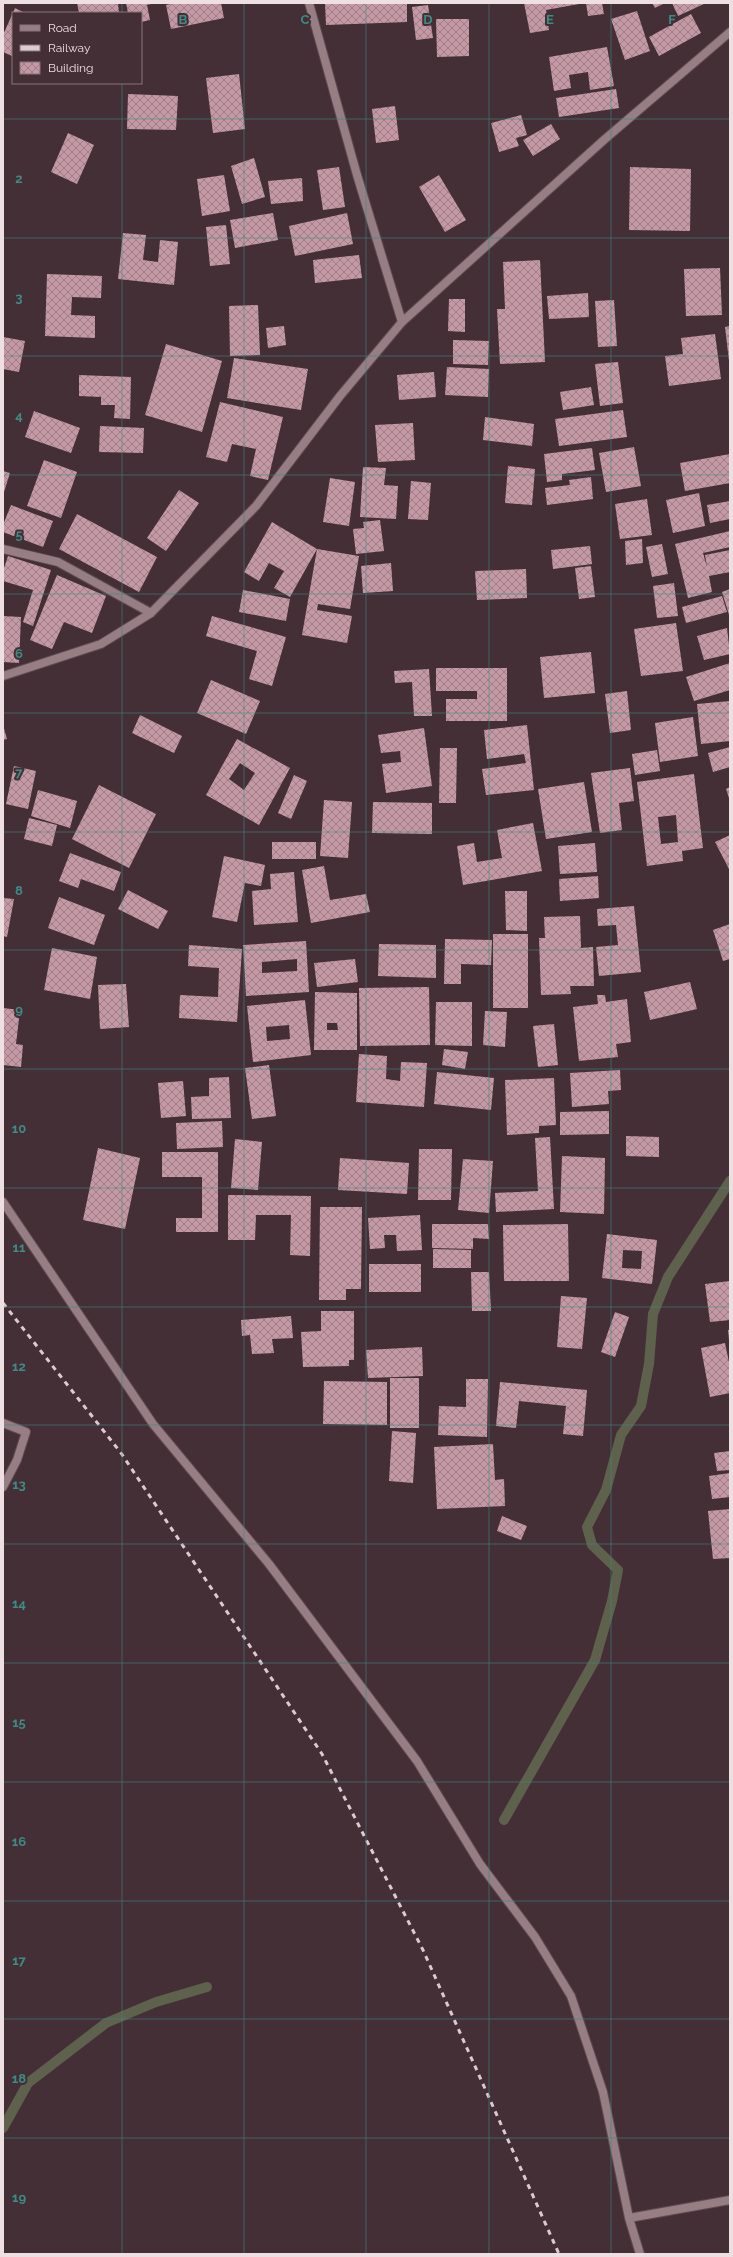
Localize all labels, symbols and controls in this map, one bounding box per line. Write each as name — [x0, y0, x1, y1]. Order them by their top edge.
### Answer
legend — [12, 12, 142, 84]
text: B — [179, 12, 188, 27]
text: C — [301, 12, 310, 27]
text: D — [423, 12, 433, 27]
text: E — [546, 12, 554, 27]
text: F — [668, 12, 676, 27]
text: Road — [48, 21, 77, 35]
text: Railway — [48, 41, 91, 55]
text: Building — [48, 61, 94, 75]
text: 2 — [15, 171, 23, 186]
text: 3 — [15, 290, 23, 305]
text: 4 — [15, 408, 23, 423]
text: 5 — [15, 527, 23, 542]
text: 6 — [15, 646, 23, 661]
text: 7 — [15, 765, 23, 780]
text: 8 — [15, 883, 23, 898]
text: 9 — [15, 1002, 23, 1017]
text: 10 — [12, 1121, 26, 1136]
text: 11 — [13, 1240, 26, 1255]
text: 12 — [12, 1359, 26, 1374]
text: 13 — [12, 1477, 26, 1492]
text: 14 — [12, 1596, 26, 1611]
text: 15 — [12, 1715, 26, 1730]
text: 16 — [12, 1834, 26, 1849]
text: 17 — [12, 1953, 27, 1968]
text: 18 — [12, 2071, 26, 2086]
text: 19 — [12, 2190, 26, 2205]

